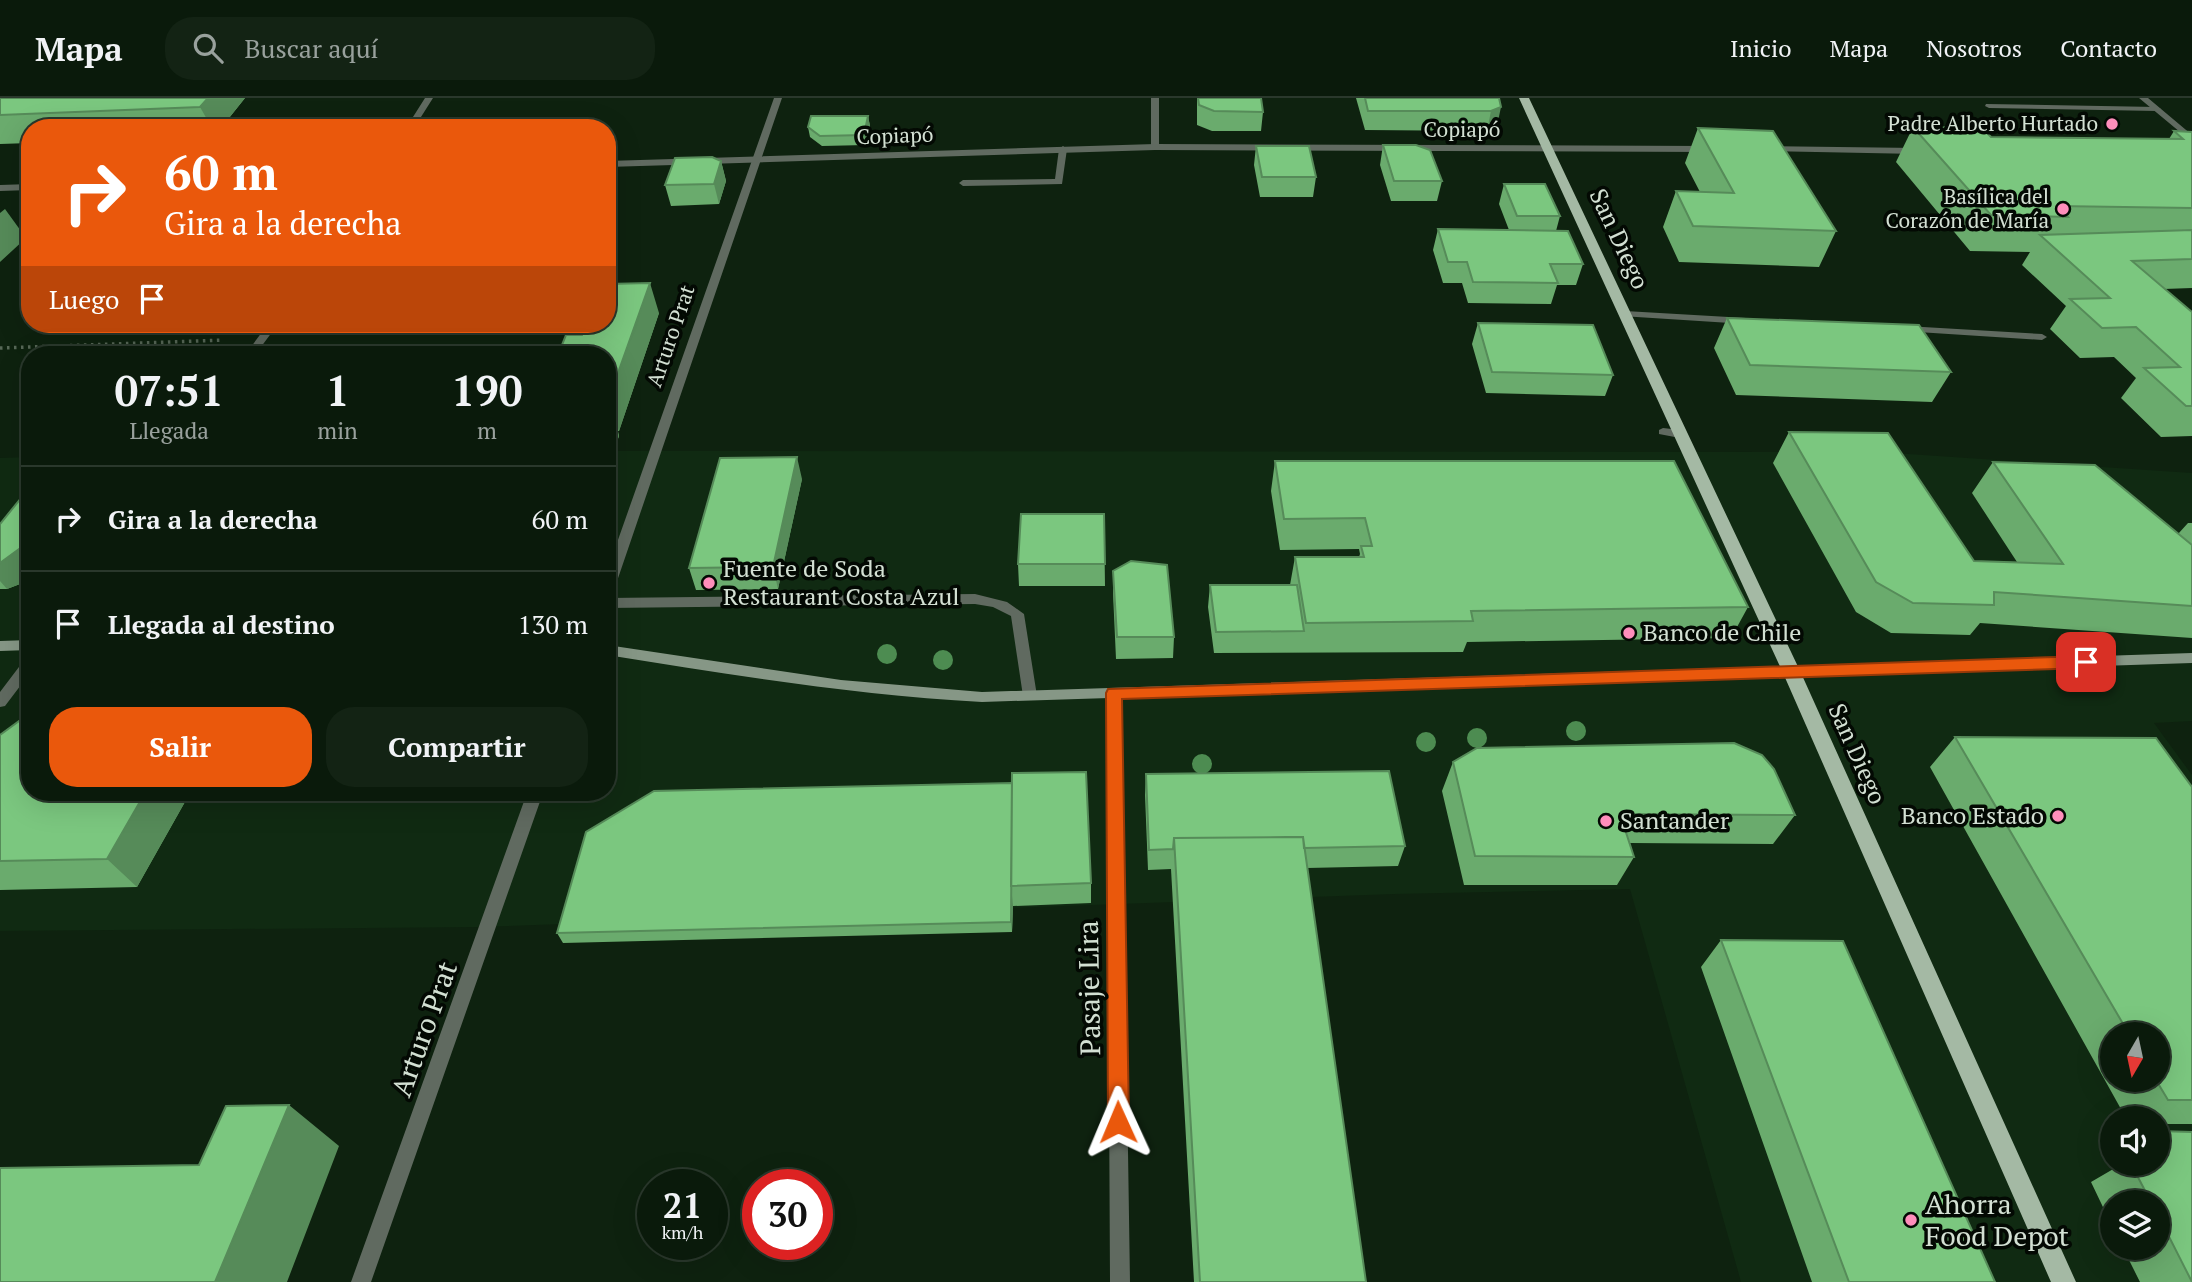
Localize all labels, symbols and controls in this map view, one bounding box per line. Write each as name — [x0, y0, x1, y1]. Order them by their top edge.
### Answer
search box — [165, 17, 655, 80]
text: Mapa — [35, 27, 123, 70]
icon: search — [189, 29, 227, 67]
text: Buscar aquí — [245, 31, 378, 65]
text: Inicio — [1730, 32, 1792, 64]
text: Mapa — [1830, 32, 1888, 64]
text: Nosotros — [1926, 32, 2022, 64]
text: Contacto — [2060, 32, 2157, 64]
place label: Padre Alberto Hurtado — [1888, 109, 2098, 137]
street label: Copiapó — [1424, 115, 1500, 143]
marker: Padre Alberto Hurtado — [2104, 116, 2120, 132]
street label: Copiapó — [856, 120, 934, 150]
text: 60 m — [164, 139, 278, 204]
icon: right — [49, 147, 140, 238]
place label: Basílica del Corazón de María — [1885, 182, 2049, 234]
street label: San Diego — [1583, 183, 1657, 294]
marker: Basílica del Corazón de María — [2055, 201, 2071, 217]
text: Gira a la derecha — [164, 202, 401, 244]
icon: arrive — [133, 280, 171, 318]
street label: Arturo Prat — [640, 281, 701, 390]
text: Luego — [49, 282, 119, 316]
text: 07:51 — [115, 362, 224, 418]
text: 1 — [326, 362, 349, 418]
text: 190 — [451, 362, 522, 418]
text: Llegada — [130, 415, 209, 446]
text: min — [317, 415, 358, 446]
text: m — [477, 415, 497, 446]
icon: right — [49, 500, 87, 538]
text: Gira a la derecha — [108, 502, 318, 536]
text: 60 m — [532, 502, 588, 536]
place label: Fuente de Soda Restaurant Costa Azul — [723, 552, 959, 612]
marker: Fuente de Soda Restaurant Costa Azul — [701, 575, 717, 591]
icon: arrive — [49, 605, 87, 643]
text: Llegada al destino — [108, 607, 335, 641]
text: 130 m — [518, 607, 588, 641]
place label: Banco de Chile — [1643, 616, 1801, 648]
marker: Banco de Chile — [1621, 625, 1637, 641]
pin — [2056, 632, 2116, 692]
icon: arrive — [2067, 643, 2105, 681]
street label: San Diego — [1821, 698, 1894, 809]
button: Salir — [49, 707, 312, 787]
button: Compartir — [326, 707, 588, 787]
place label: Banco Estado — [1901, 799, 2044, 831]
place label: Santander — [1620, 804, 1730, 836]
marker: Banco Estado — [2050, 808, 2066, 824]
marker: Santander — [1598, 813, 1614, 829]
street label: Pasaje Lira — [1069, 920, 1108, 1056]
street label: Arturo Prat — [382, 956, 465, 1102]
north arrow — [2100, 1022, 2170, 1092]
map controls — [2100, 1022, 2170, 1260]
position arrow — [1081, 1085, 1155, 1159]
button: sound — [2100, 1106, 2170, 1176]
speed limit sign: 30 — [742, 1169, 833, 1260]
text: 21 — [663, 1182, 702, 1228]
place label: Ahorra Food Depot — [1925, 1185, 2069, 1254]
button: layers — [2100, 1190, 2170, 1260]
marker: Ahorra Food Depot — [1903, 1212, 1919, 1228]
text: km/h — [662, 1220, 703, 1244]

